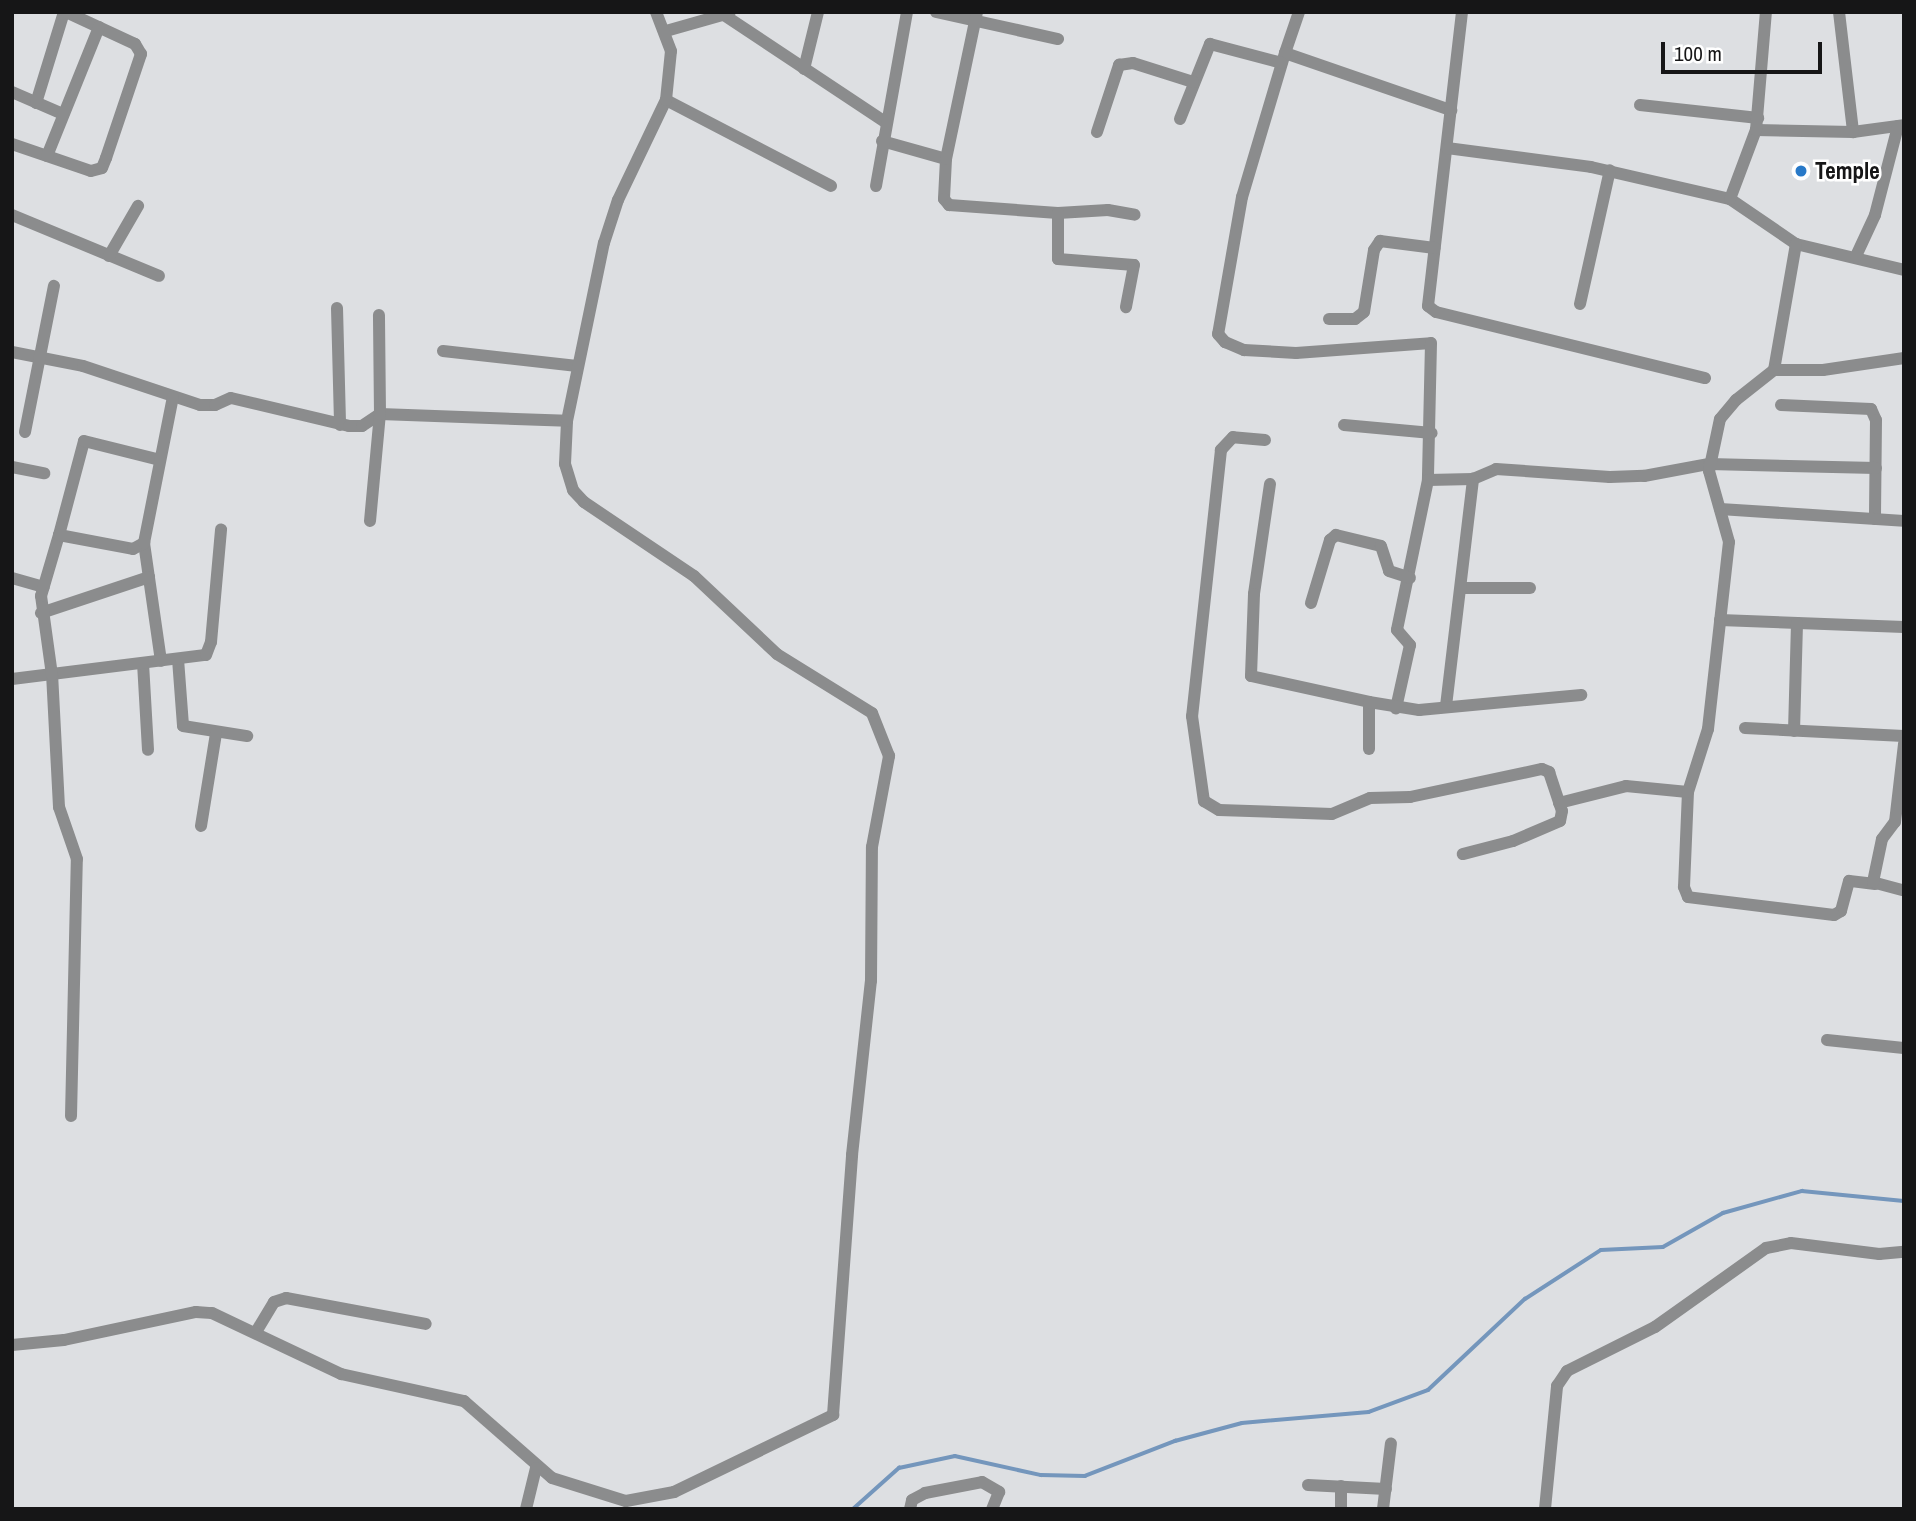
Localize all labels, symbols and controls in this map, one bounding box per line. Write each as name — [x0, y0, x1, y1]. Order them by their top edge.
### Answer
scale bar — [1664, 28, 1825, 72]
text: 100 m — [1674, 39, 1722, 68]
place label: Temple — [1815, 157, 1880, 185]
marker: Temple — [1793, 163, 1809, 179]

